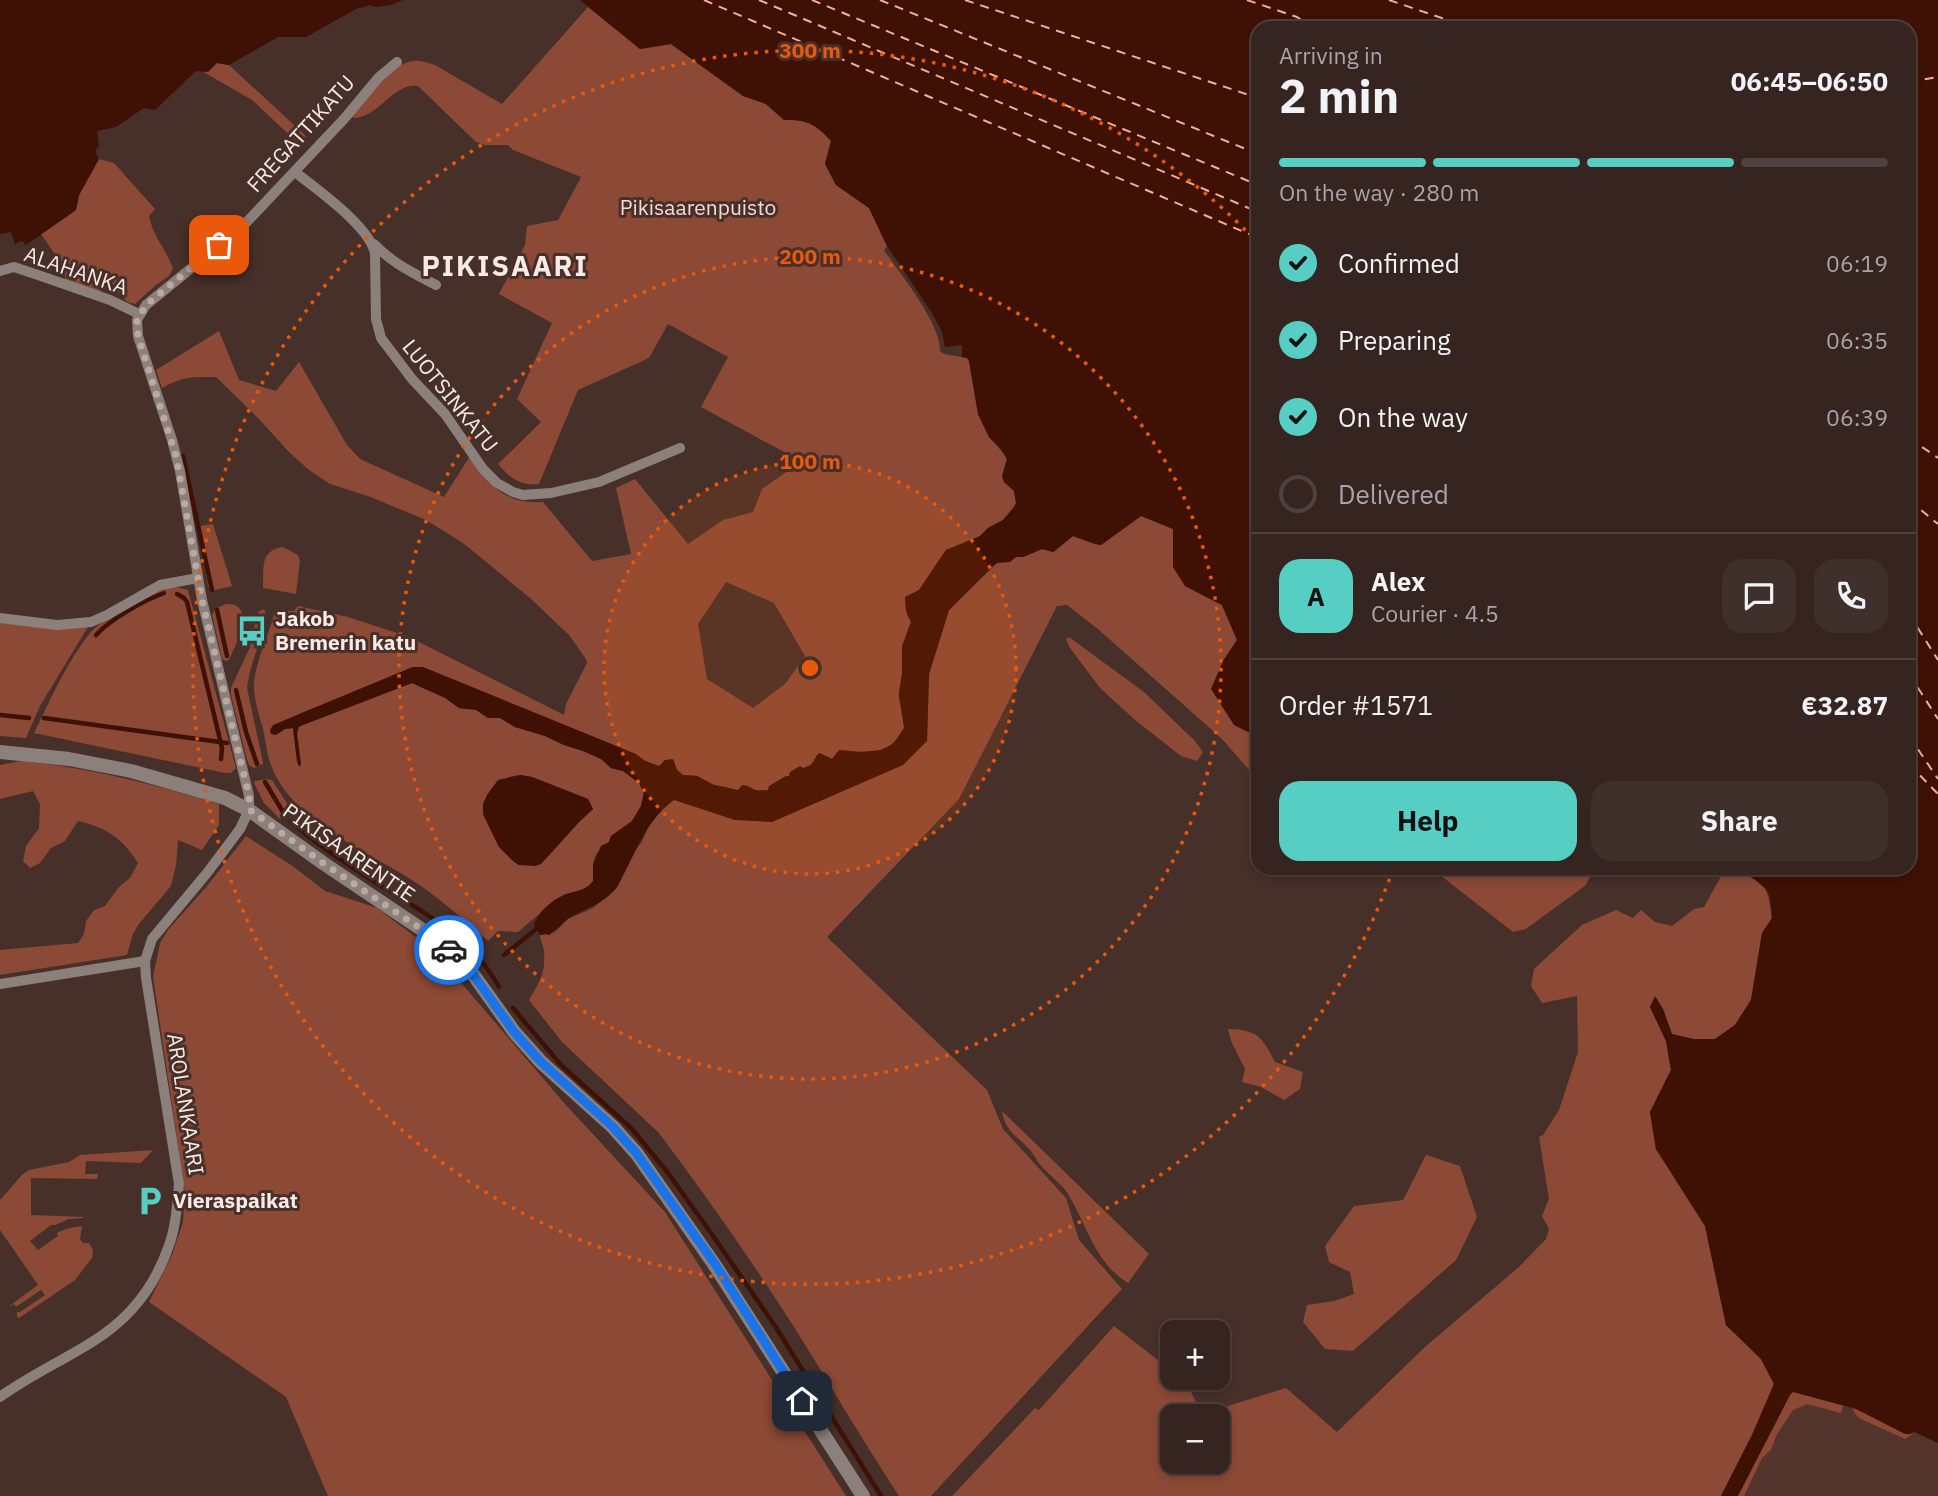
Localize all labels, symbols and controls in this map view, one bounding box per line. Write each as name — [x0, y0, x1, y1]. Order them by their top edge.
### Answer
text: 300 m — [779, 36, 841, 64]
text: Arriving in — [1279, 40, 1383, 70]
text: 06:45–06:50 — [1731, 64, 1888, 98]
text: 2 min — [1279, 66, 1399, 126]
street label: FREGATTIKATU — [240, 69, 360, 198]
text: On the way · 280 m — [1279, 177, 1479, 207]
park label: Pikisaarenpuisto — [620, 193, 776, 221]
pin — [189, 215, 249, 275]
icon: bag — [200, 226, 238, 264]
street label: ALAHANKA — [21, 239, 132, 301]
text: 200 m — [779, 242, 841, 270]
icon: check — [1279, 244, 1317, 282]
text: Confirmed — [1338, 246, 1460, 280]
district label: PIKISAARI — [421, 247, 589, 284]
text: 06:19 — [1826, 248, 1888, 278]
icon: check — [1279, 321, 1317, 359]
text: Preparing — [1338, 323, 1451, 357]
text: 06:35 — [1826, 325, 1888, 355]
street label: LUOTSINKATU — [397, 333, 505, 458]
icon: check — [1279, 398, 1317, 436]
text: On the way — [1338, 400, 1468, 434]
text: 06:39 — [1826, 402, 1888, 432]
text: 100 m — [779, 447, 841, 475]
text: Delivered — [1338, 477, 1449, 511]
button: chat — [1722, 559, 1796, 633]
button: phone — [1814, 559, 1888, 633]
text: Alex — [1371, 564, 1425, 598]
text: A — [1307, 579, 1325, 613]
text: Courier · 4.5 — [1371, 598, 1499, 628]
place label: Jakob Bremerin katu — [275, 604, 416, 656]
bus stop icon: Jakob Bremerin katu — [235, 614, 269, 648]
centre of rings — [798, 656, 822, 680]
text: Order #1571 — [1279, 688, 1433, 722]
text: €32.87 — [1801, 688, 1888, 722]
button: Help — [1279, 781, 1577, 861]
button: Share — [1591, 781, 1888, 861]
street label: PIKISAARENTIE — [278, 796, 421, 908]
courier — [414, 915, 484, 985]
icon: car — [430, 931, 468, 969]
street label: AROLANKAARI — [161, 1031, 211, 1177]
parking icon: Vieraspaikat — [133, 1184, 167, 1218]
place label: Vieraspaikat — [173, 1186, 298, 1214]
map controls — [1160, 1320, 1230, 1474]
button: + — [1160, 1320, 1230, 1390]
pin — [772, 1371, 832, 1431]
icon: home — [783, 1382, 821, 1420]
button: − — [1160, 1404, 1230, 1474]

